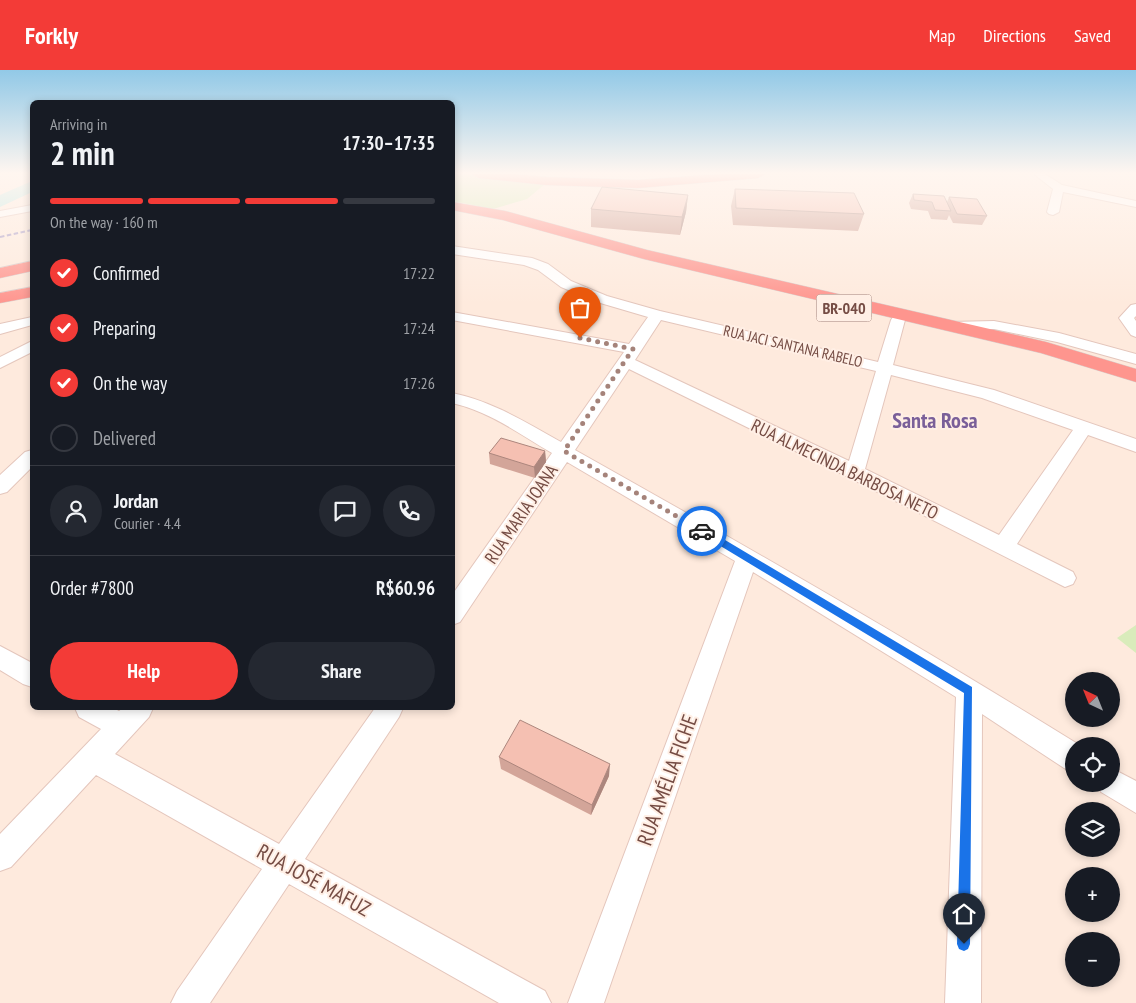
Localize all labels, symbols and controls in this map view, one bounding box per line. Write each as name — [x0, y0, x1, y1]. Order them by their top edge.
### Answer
text: Forkly — [25, 20, 78, 51]
text: Map — [929, 24, 955, 47]
text: Directions — [983, 24, 1046, 47]
text: Saved — [1074, 24, 1111, 47]
text: Arriving in — [50, 114, 107, 134]
text: 17:30–17:35 — [342, 131, 435, 155]
text: 2 min — [50, 132, 115, 174]
text: On the way · 160 m — [50, 212, 158, 232]
icon: check — [50, 259, 78, 287]
text: Confirmed — [93, 261, 160, 285]
text: 17:22 — [403, 263, 435, 283]
pin — [559, 287, 601, 338]
icon: bag — [566, 294, 594, 322]
road number: BR-040 — [816, 294, 872, 322]
icon: check — [50, 314, 78, 342]
text: Preparing — [93, 316, 156, 340]
text: 17:24 — [403, 318, 435, 338]
street label: RUA JACI SANTANA RABELO — [722, 321, 864, 371]
icon: check — [50, 369, 78, 397]
text: On the way — [93, 371, 167, 395]
text: 17:26 — [403, 373, 435, 393]
district label: Santa Rosa — [892, 406, 978, 434]
street label: RUA ALMECINDA BARBOSA NETO — [748, 414, 942, 524]
text: Delivered — [93, 426, 156, 450]
street label: RUA MARIA JOANA — [479, 460, 563, 568]
button: person — [50, 485, 102, 537]
button: chat — [319, 485, 371, 537]
button: phone — [383, 485, 435, 537]
text: Jordan — [114, 489, 158, 513]
courier — [677, 506, 727, 556]
text: Courier · 4.4 — [114, 513, 181, 533]
icon: car — [688, 517, 716, 545]
text: Order #7800 — [50, 576, 134, 600]
text: R$60.96 — [376, 576, 435, 600]
button: Help — [50, 642, 238, 700]
button: Share — [248, 642, 435, 700]
north arrow — [1065, 672, 1120, 728]
map controls — [1065, 672, 1120, 987]
street label: RUA AMÉLIA FICHE — [631, 711, 703, 849]
button: locate — [1065, 737, 1120, 792]
button: layers — [1065, 802, 1120, 857]
street label: RUA JOSÉ MAFUZ — [252, 838, 376, 922]
button: + — [1065, 867, 1120, 922]
pin — [943, 893, 985, 944]
icon: home — [950, 900, 978, 928]
button: − — [1065, 932, 1120, 987]

